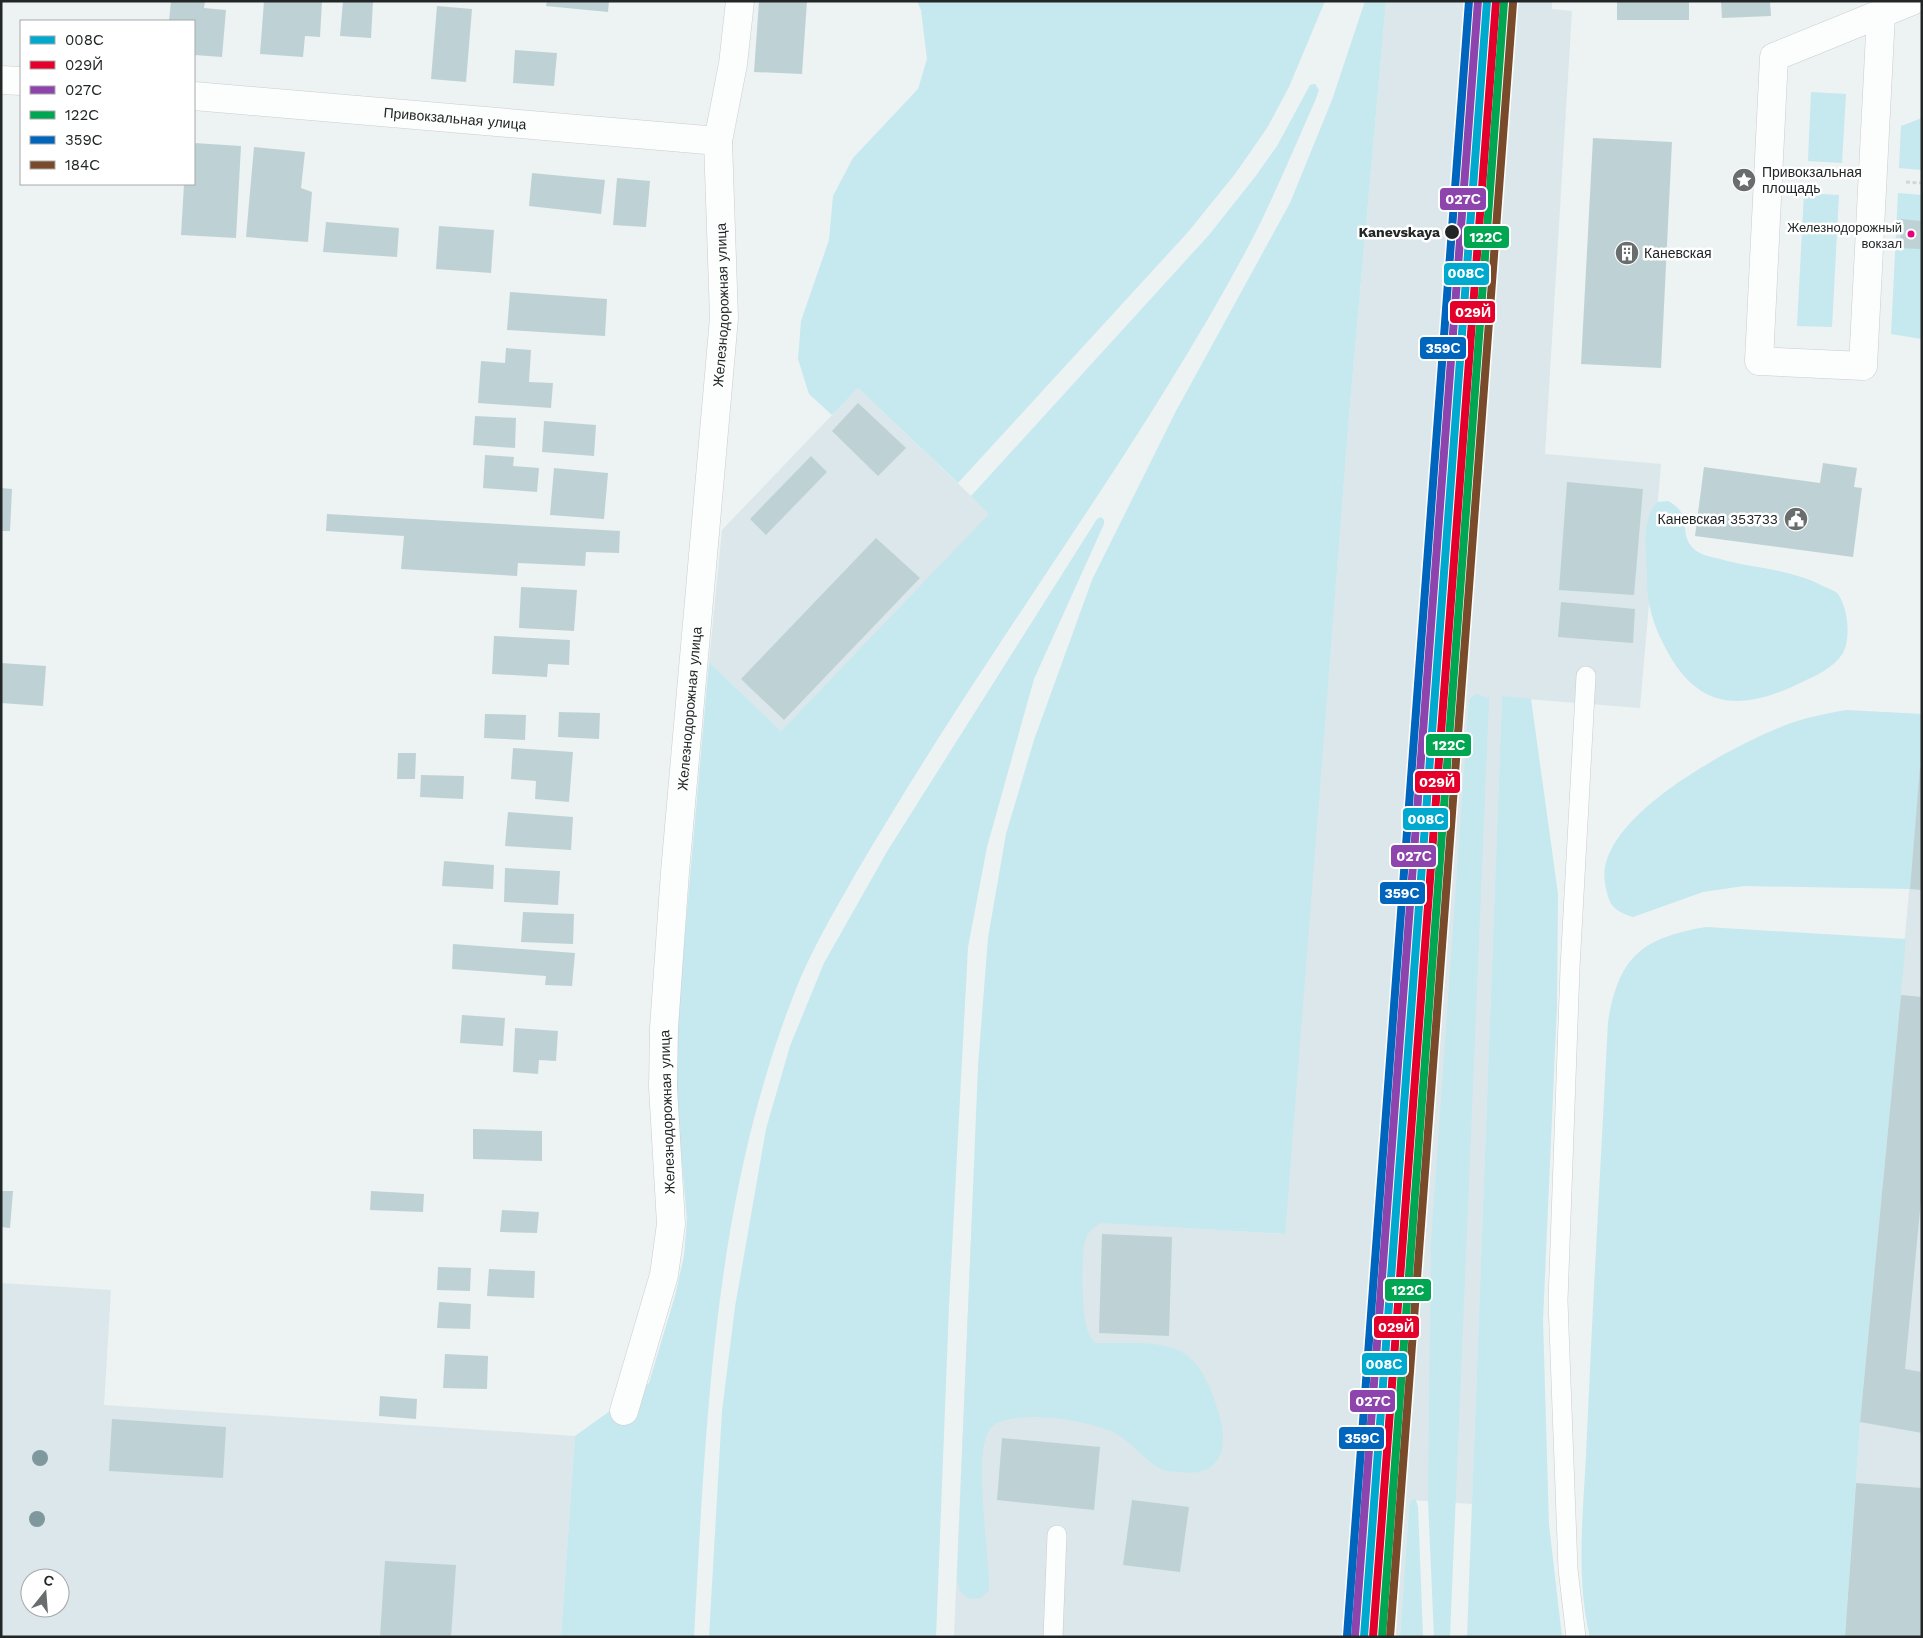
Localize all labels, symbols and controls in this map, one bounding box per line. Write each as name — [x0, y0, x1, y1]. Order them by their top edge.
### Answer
legend — [20, 20, 195, 185]
text: 008С — [65, 31, 104, 49]
text: 029Й — [65, 56, 103, 74]
text: 027С — [65, 81, 102, 99]
street label: Привокзальная улица — [383, 104, 527, 133]
text: 122С — [65, 106, 99, 124]
text: 359С — [65, 131, 103, 149]
text: 184С — [65, 156, 100, 174]
place label: Привокзальная площадь — [1762, 164, 1862, 196]
place icon: Привокзальная площадь — [1731, 167, 1757, 193]
line badge: 027С — [1439, 187, 1487, 211]
text: 027С — [1445, 191, 1481, 207]
place label: Железнодорожный вокзал — [1787, 220, 1902, 251]
street label: Железнодорожная улица — [710, 222, 732, 388]
marker: Kanevskaya — [1443, 223, 1461, 241]
place label: Kanevskaya — [1358, 224, 1441, 240]
line badge: 122С — [1463, 225, 1510, 249]
text: 122С — [1470, 229, 1502, 245]
marker: Железнодорожный вокзал — [1906, 229, 1916, 239]
building icon: Каневская — [1614, 240, 1640, 266]
place label: Каневская — [1644, 245, 1712, 261]
line badge: 008С — [1443, 262, 1490, 286]
text: 008С — [1448, 265, 1484, 281]
line badge: 029Й — [1449, 300, 1496, 324]
text: 029Й — [1455, 303, 1491, 320]
line badge: 359С — [1419, 336, 1467, 360]
text: 359С — [1425, 340, 1461, 356]
public building icon: Каневская 353733 — [1783, 506, 1809, 532]
place label: Каневская 353733 — [1658, 511, 1778, 527]
street label: Железнодорожная улица — [674, 626, 705, 791]
line badge: 122С — [1425, 733, 1472, 757]
text: 122С — [1433, 737, 1465, 753]
line badge: 029Й — [1414, 770, 1461, 794]
text: 029Й — [1419, 773, 1455, 790]
line badge: 008С — [1402, 807, 1449, 831]
text: 008С — [1408, 811, 1444, 827]
line badge: 027С — [1390, 844, 1437, 868]
text: 027С — [1396, 848, 1432, 864]
line badge: 359С — [1379, 881, 1426, 905]
text: 359С — [1384, 885, 1420, 901]
street label: Железнодорожная улица — [656, 1029, 678, 1194]
line badge: 122С — [1384, 1278, 1432, 1302]
text: 122С — [1392, 1282, 1424, 1298]
line badge: 029Й — [1373, 1315, 1420, 1339]
text: 029Й — [1378, 1318, 1414, 1335]
line badge: 008С — [1361, 1352, 1408, 1376]
text: 008С — [1366, 1356, 1402, 1372]
line badge: 027С — [1349, 1389, 1396, 1413]
text: 027С — [1355, 1393, 1391, 1409]
line badge: 359С — [1338, 1426, 1385, 1450]
text: 359С — [1344, 1430, 1380, 1446]
north arrow — [20, 1568, 70, 1618]
text: С — [42, 1571, 56, 1590]

